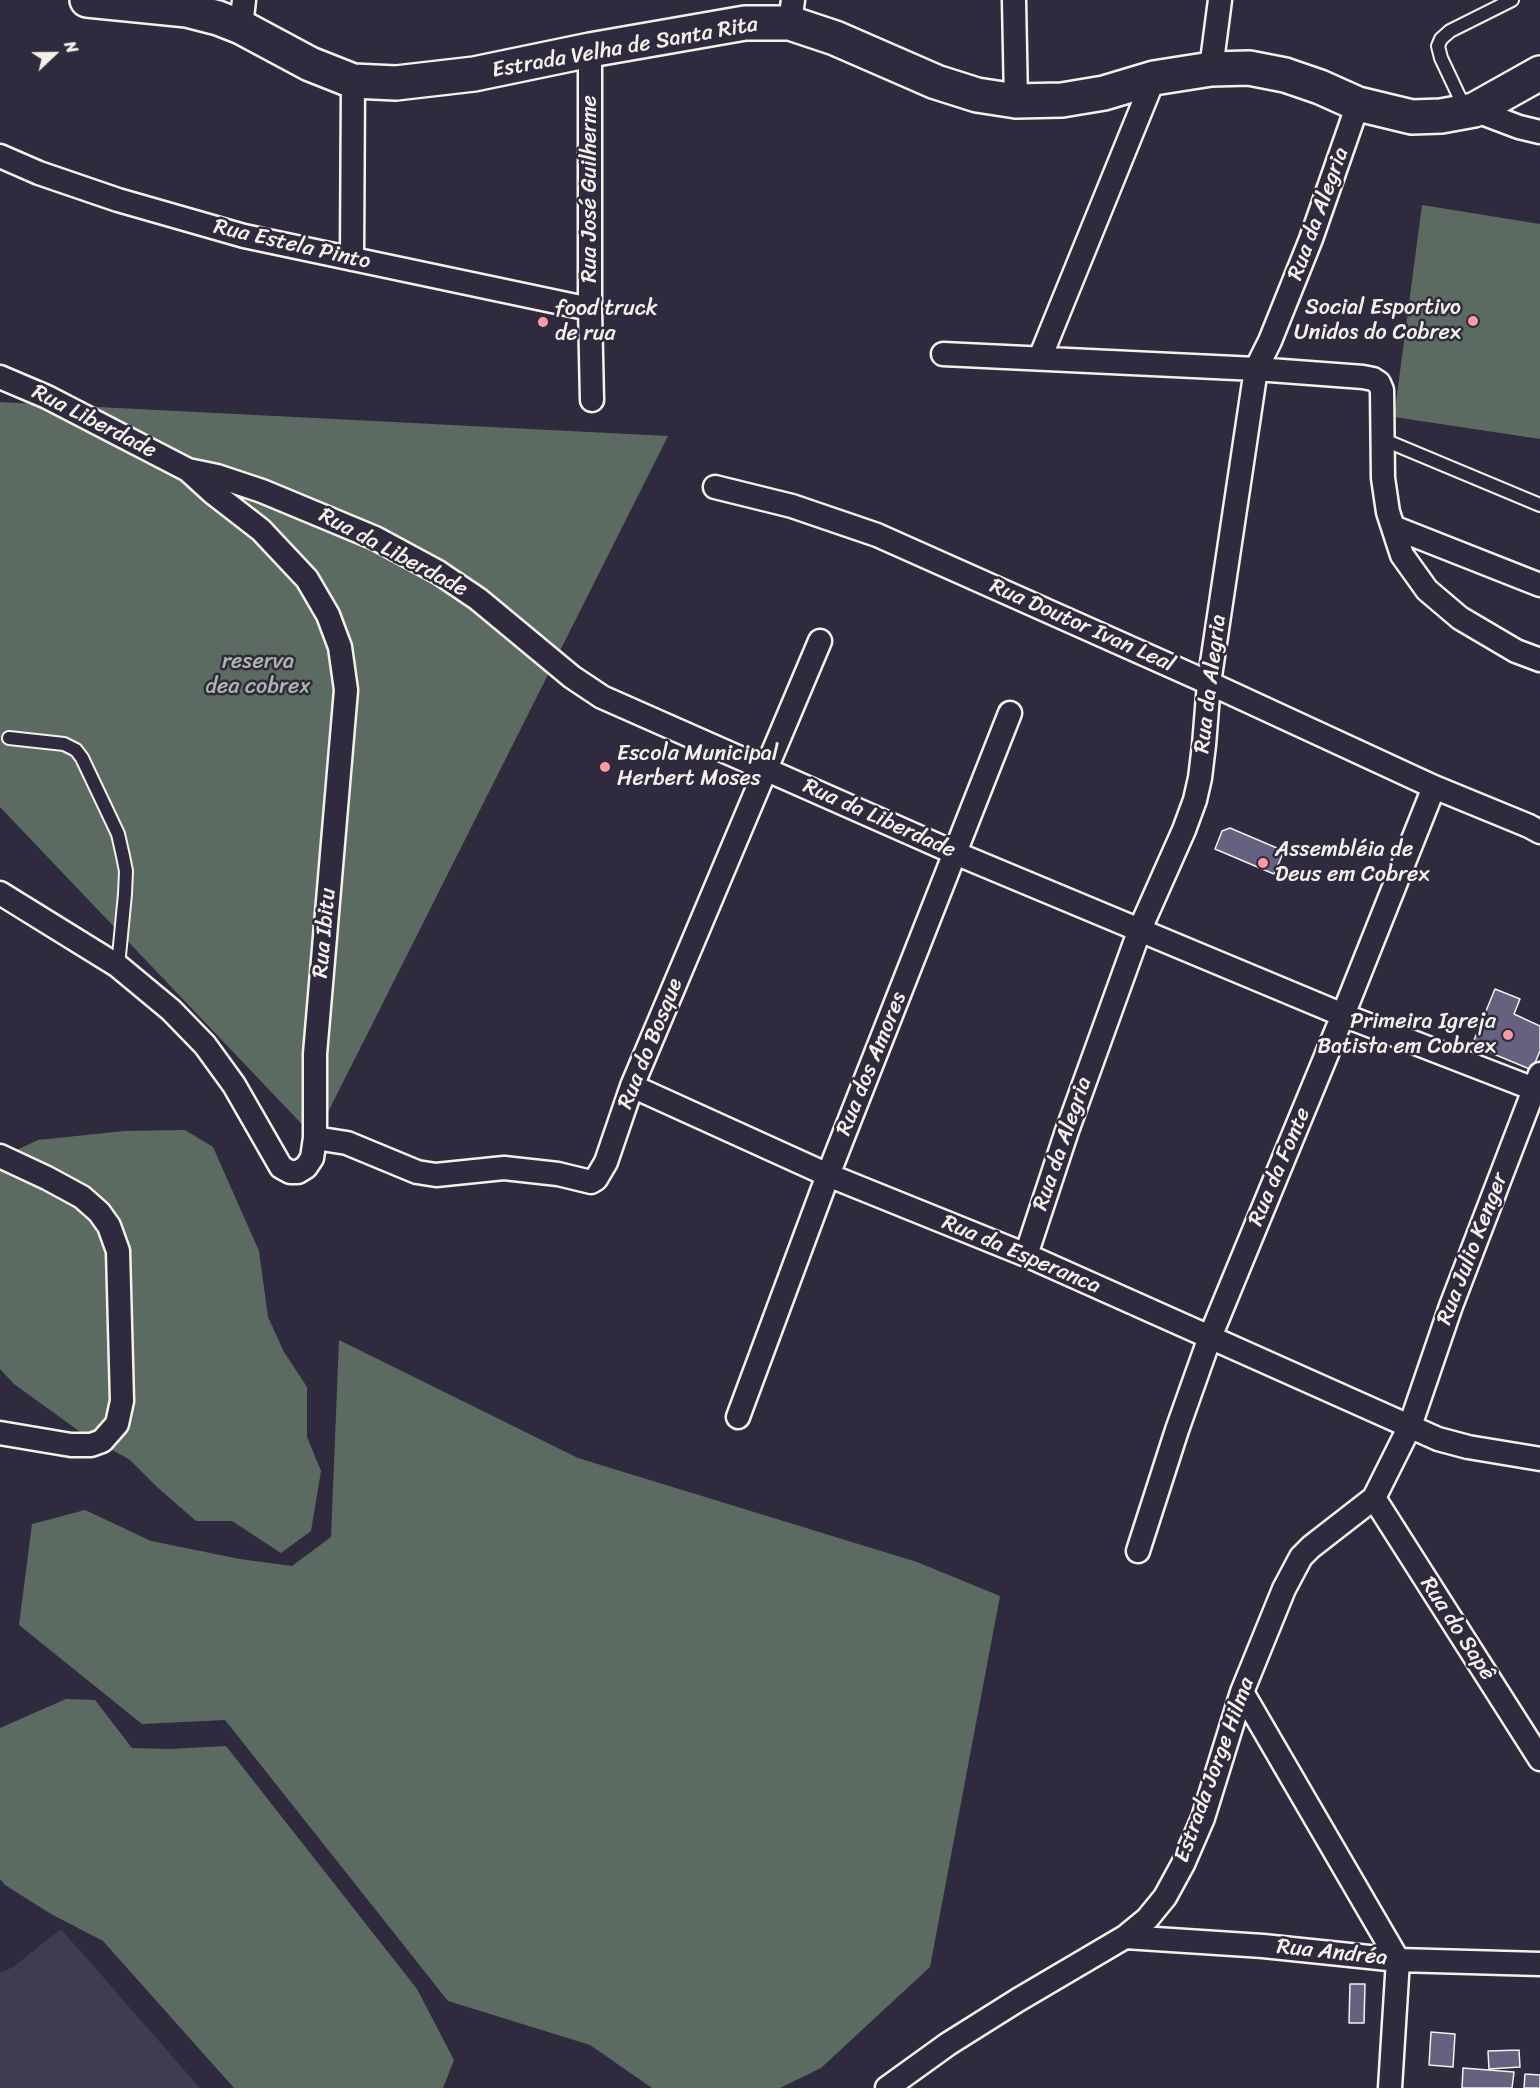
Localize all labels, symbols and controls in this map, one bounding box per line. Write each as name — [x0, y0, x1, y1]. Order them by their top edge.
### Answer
street label: Estrada Velha de Santa Rita — [490, 12, 760, 84]
north arrow — [24, 24, 84, 84]
text: N — [56, 36, 87, 58]
street label: Rua José Guilherme — [577, 95, 603, 283]
street label: Rua da Alegria — [1283, 144, 1355, 284]
street label: Rua Estela Pinto — [211, 214, 373, 276]
place label: Social Esportivo Unidos do Cobrex — [1294, 295, 1461, 346]
place label: food truck de rua — [555, 296, 657, 348]
marker: Social Esportivo Unidos do Cobrex — [1466, 314, 1480, 328]
marker: food truck de rua — [536, 315, 550, 329]
street label: Rua Liberdade — [27, 379, 161, 465]
street label: Rua da Liberdade — [314, 503, 472, 603]
street label: Rua Doutor Ivan Leal — [985, 573, 1179, 679]
street label: Rua da Alegria — [1189, 613, 1233, 755]
park label: reserva dea cobrex — [205, 649, 311, 700]
place label: Escola Municipal Herbert Moses — [617, 741, 778, 792]
marker: Escola Municipal Herbert Moses — [598, 760, 612, 774]
street label: Rua da Liberdade — [799, 773, 959, 865]
place label: Assembléia de Deus em Cobrex — [1275, 837, 1430, 888]
marker: Assembléia de Deus em Cobrex — [1256, 856, 1270, 870]
street label: Rua Ibitu — [308, 887, 342, 979]
street label: Rua do Bosque — [613, 975, 689, 1113]
street label: Rua dos Amores — [831, 988, 913, 1140]
place label: Primeira Igreja Batista em Cobrex — [1317, 1009, 1496, 1060]
marker: Primeira Igreja Batista em Cobrex — [1501, 1028, 1515, 1042]
street label: Rua da Alegria — [1028, 1074, 1098, 1214]
street label: Rua da Fonte — [1243, 1104, 1317, 1230]
street label: Rua Julio Kenger — [1432, 1169, 1514, 1329]
street label: Rua da Esperanca — [938, 1210, 1104, 1300]
street label: Rua do Sapê — [1414, 1572, 1500, 1686]
street label: Estrada Jorge Hilma — [1169, 1674, 1261, 1866]
street label: Rua Andréa — [1275, 1934, 1389, 1972]

